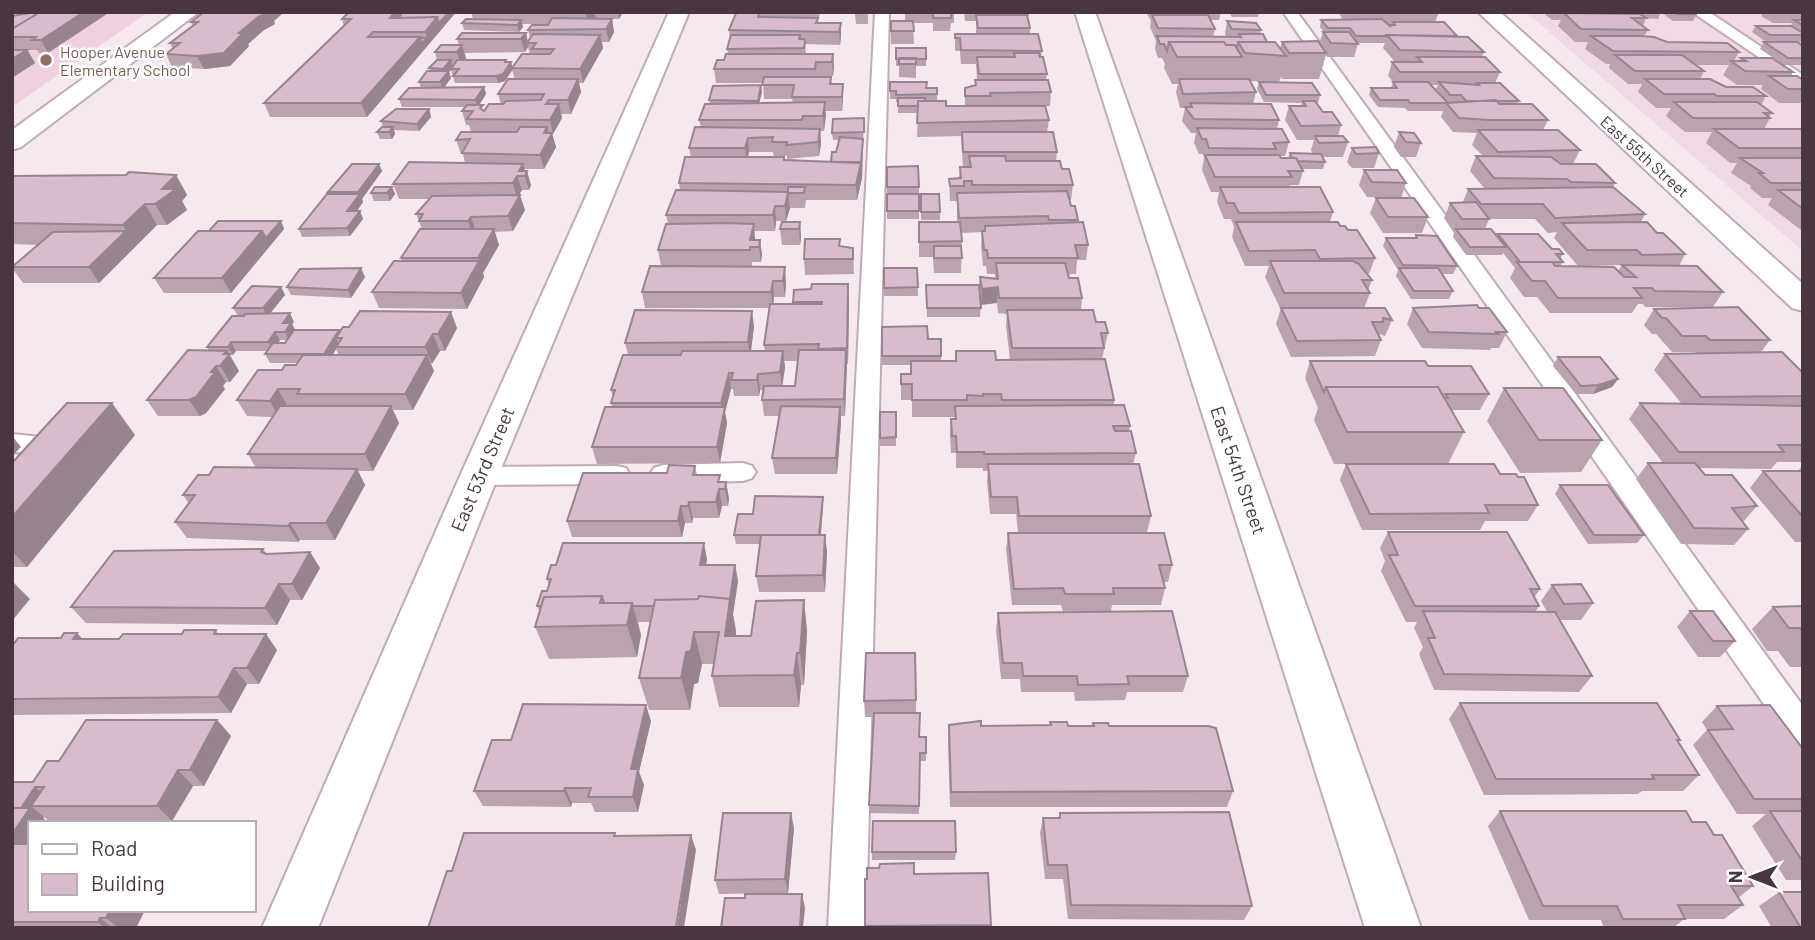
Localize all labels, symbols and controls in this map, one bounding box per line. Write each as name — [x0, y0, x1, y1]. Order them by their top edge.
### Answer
place label: Hooper Avenue Elementary School — [60, 42, 190, 79]
marker: Hooper Avenue Elementary School — [38, 52, 54, 68]
street label: East 55th Street — [1597, 111, 1693, 201]
street label: East 53rd Street — [445, 403, 519, 535]
street label: East 54th Street — [1206, 403, 1272, 537]
legend — [28, 821, 256, 912]
text: Road — [91, 835, 137, 860]
north arrow — [1717, 842, 1787, 912]
text: Building — [91, 870, 165, 895]
text: N — [1723, 871, 1746, 883]

